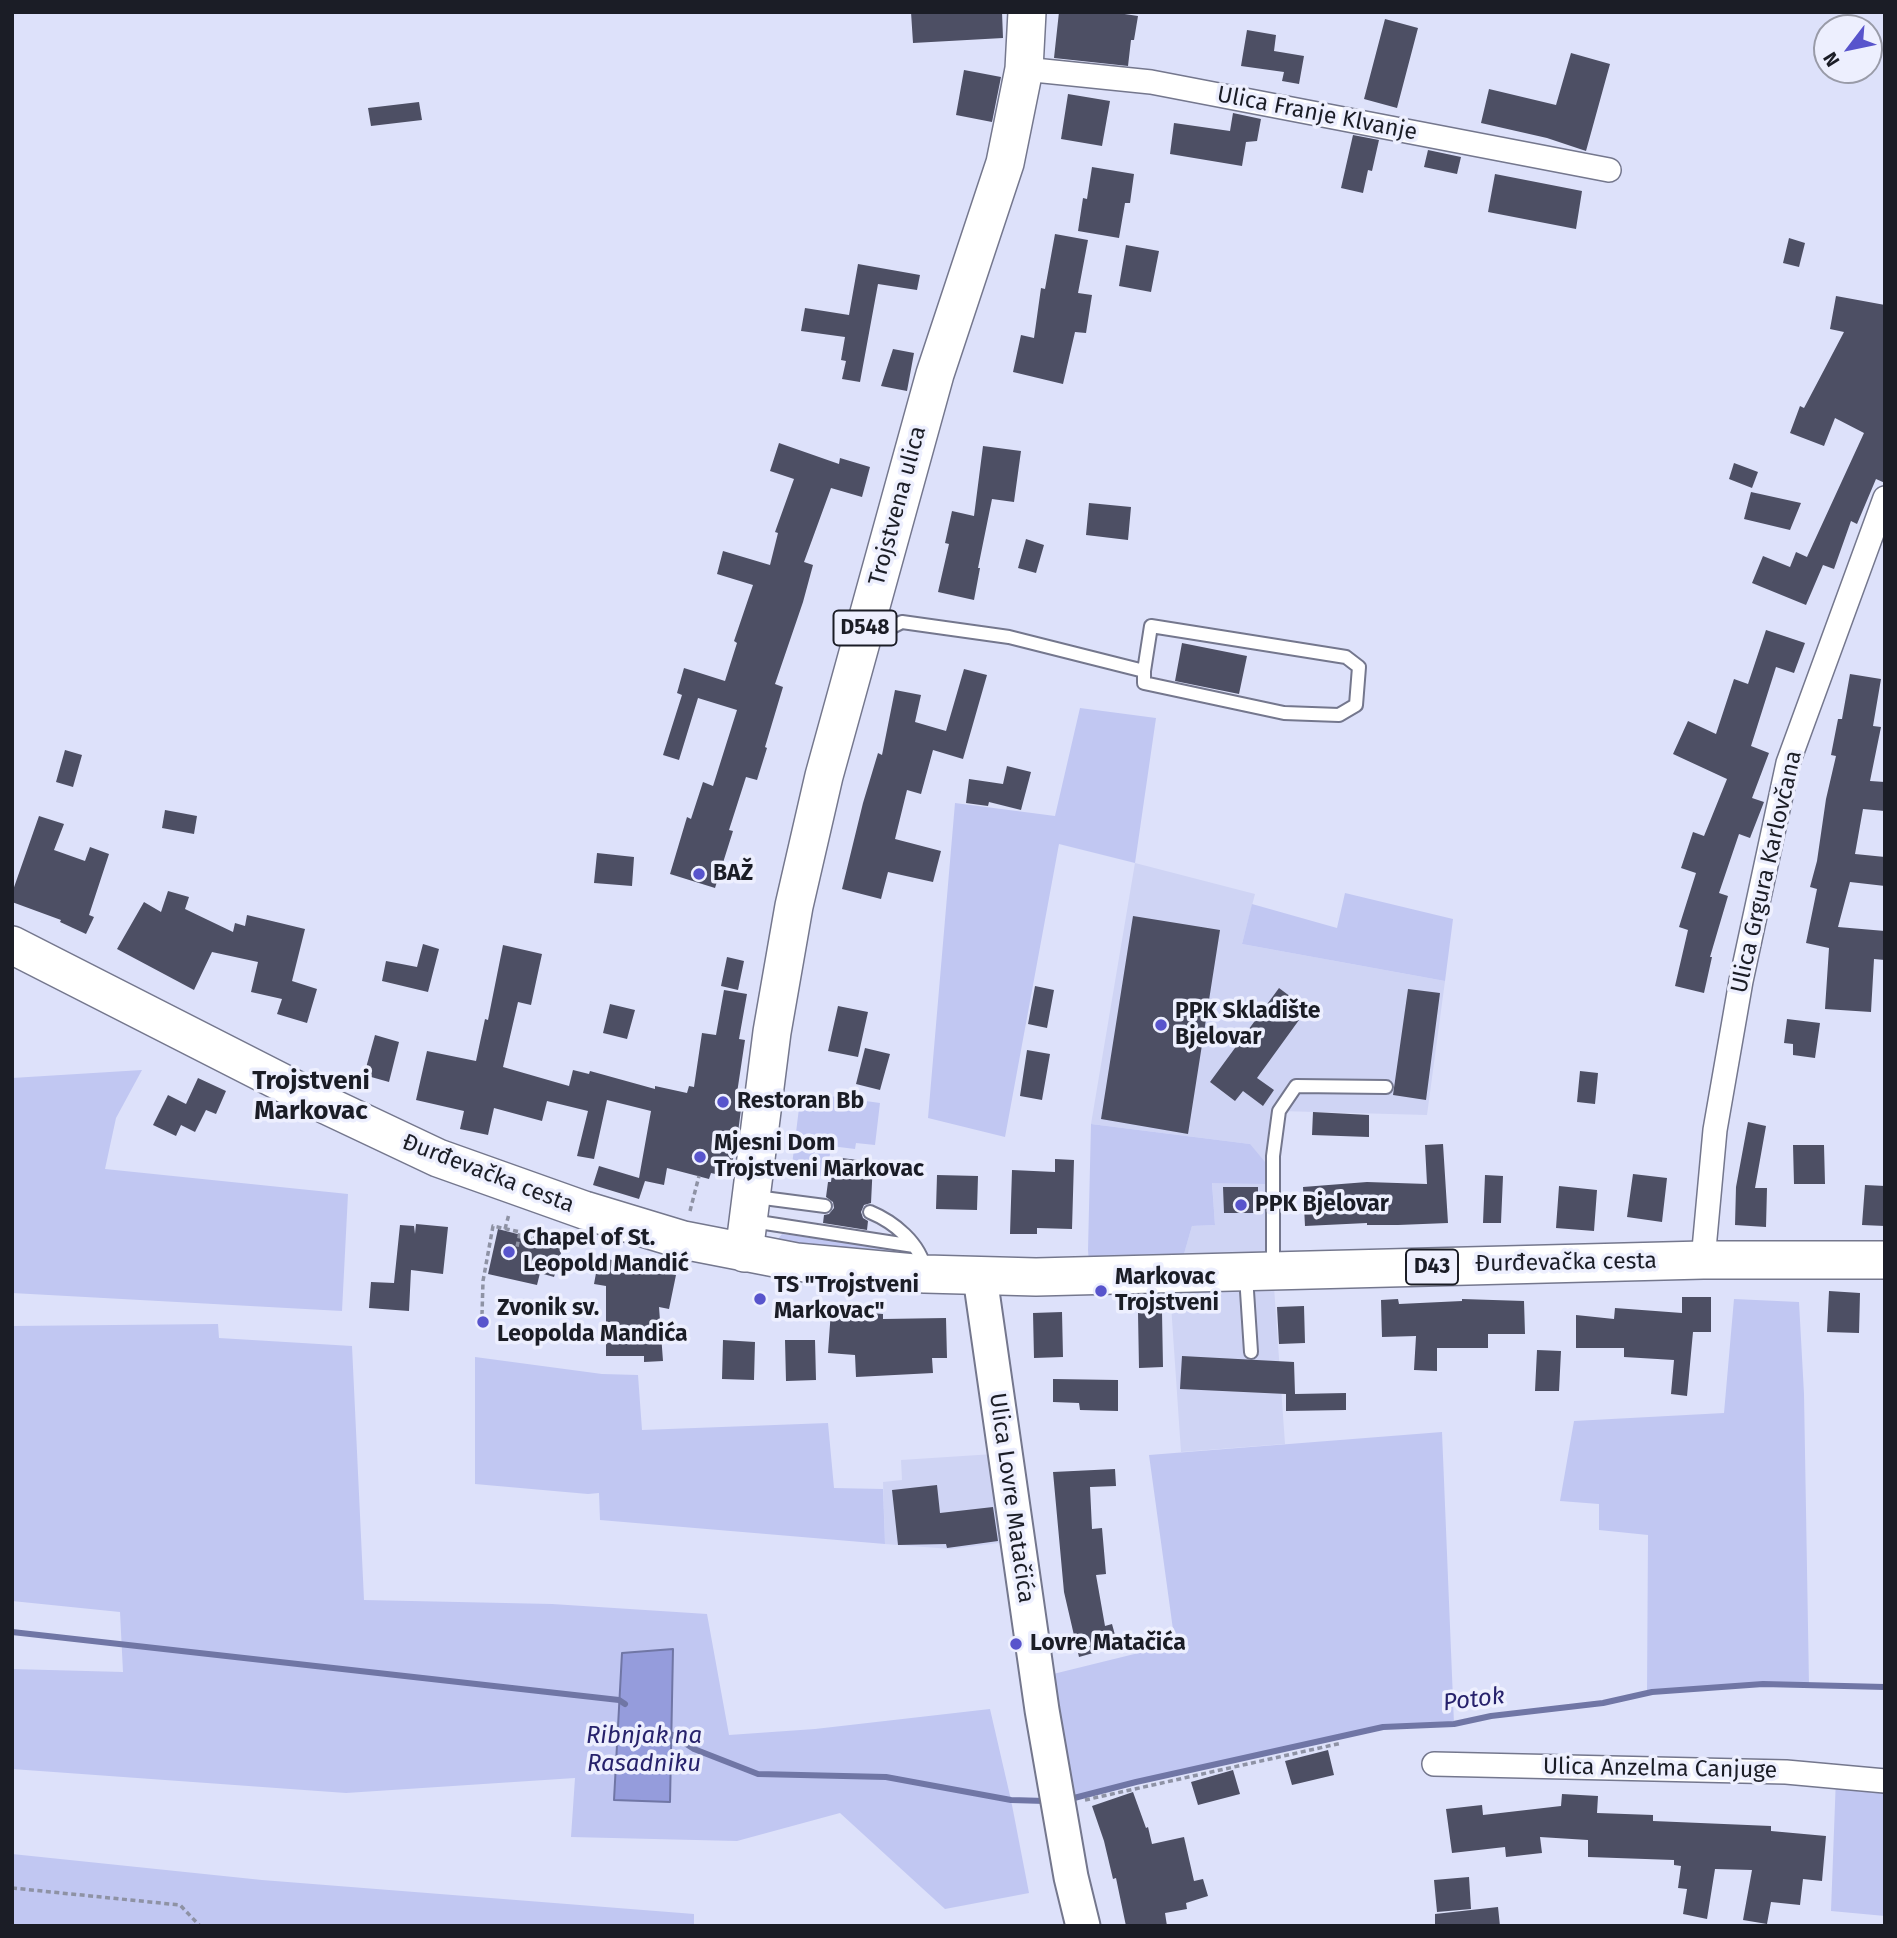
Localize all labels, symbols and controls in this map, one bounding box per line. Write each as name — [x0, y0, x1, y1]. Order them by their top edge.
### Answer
north arrow — [1813, 14, 1883, 84]
text: N — [1818, 48, 1845, 71]
street label: Ulica Franje Klvanje — [1215, 81, 1419, 147]
street label: Trojstvena ulica — [863, 423, 933, 589]
road number: D548 — [834, 610, 896, 646]
street label: Ulica Grgura Karlovčana — [1726, 748, 1808, 996]
place label: BAŽ — [713, 860, 753, 888]
marker: BAŽ — [691, 866, 707, 882]
place label: PPK Skladište Bjelovar — [1175, 998, 1320, 1052]
marker: PPK Skladište Bjelovar — [1153, 1017, 1169, 1033]
district label: Trojstveni Markovac — [252, 1066, 370, 1128]
place label: Restoran Bb — [737, 1088, 864, 1116]
marker: Restoran Bb — [715, 1094, 731, 1110]
street label: Đurđevačka cesta — [398, 1129, 578, 1219]
place label: Mjesni Dom Trojstveni Markovac — [714, 1130, 924, 1184]
marker: Mjesni Dom Trojstveni Markovac — [692, 1149, 708, 1165]
place label: PPK Bjelovar — [1255, 1191, 1389, 1219]
marker: PPK Bjelovar — [1233, 1197, 1249, 1213]
place label: Chapel of St. Leopold Mandić — [523, 1225, 689, 1279]
marker: Chapel of St. Leopold Mandić — [501, 1244, 517, 1260]
street label: Đurđevačka cesta — [1475, 1248, 1657, 1278]
road number: D43 — [1406, 1250, 1458, 1284]
place label: Markovac Trojstveni — [1115, 1264, 1219, 1318]
place label: TS "Trojstveni Markovac" — [774, 1272, 919, 1326]
marker: Markovac Trojstveni — [1093, 1283, 1109, 1299]
marker: TS "Trojstveni Markovac" — [752, 1291, 768, 1307]
place label: Zvonik sv. Leopolda Mandića — [497, 1295, 688, 1349]
marker: Zvonik sv. Leopolda Mandića — [475, 1314, 491, 1330]
street label: Ulica Lovre Matačića — [983, 1391, 1039, 1605]
place label: Lovre Matačića — [1030, 1630, 1186, 1658]
marker: Lovre Matačića — [1008, 1636, 1024, 1652]
water label: Potok — [1442, 1682, 1506, 1718]
water label: Ribnjak na Rasadniku — [586, 1722, 702, 1778]
street label: Ulica Anzelma Canjuge — [1543, 1753, 1777, 1785]

